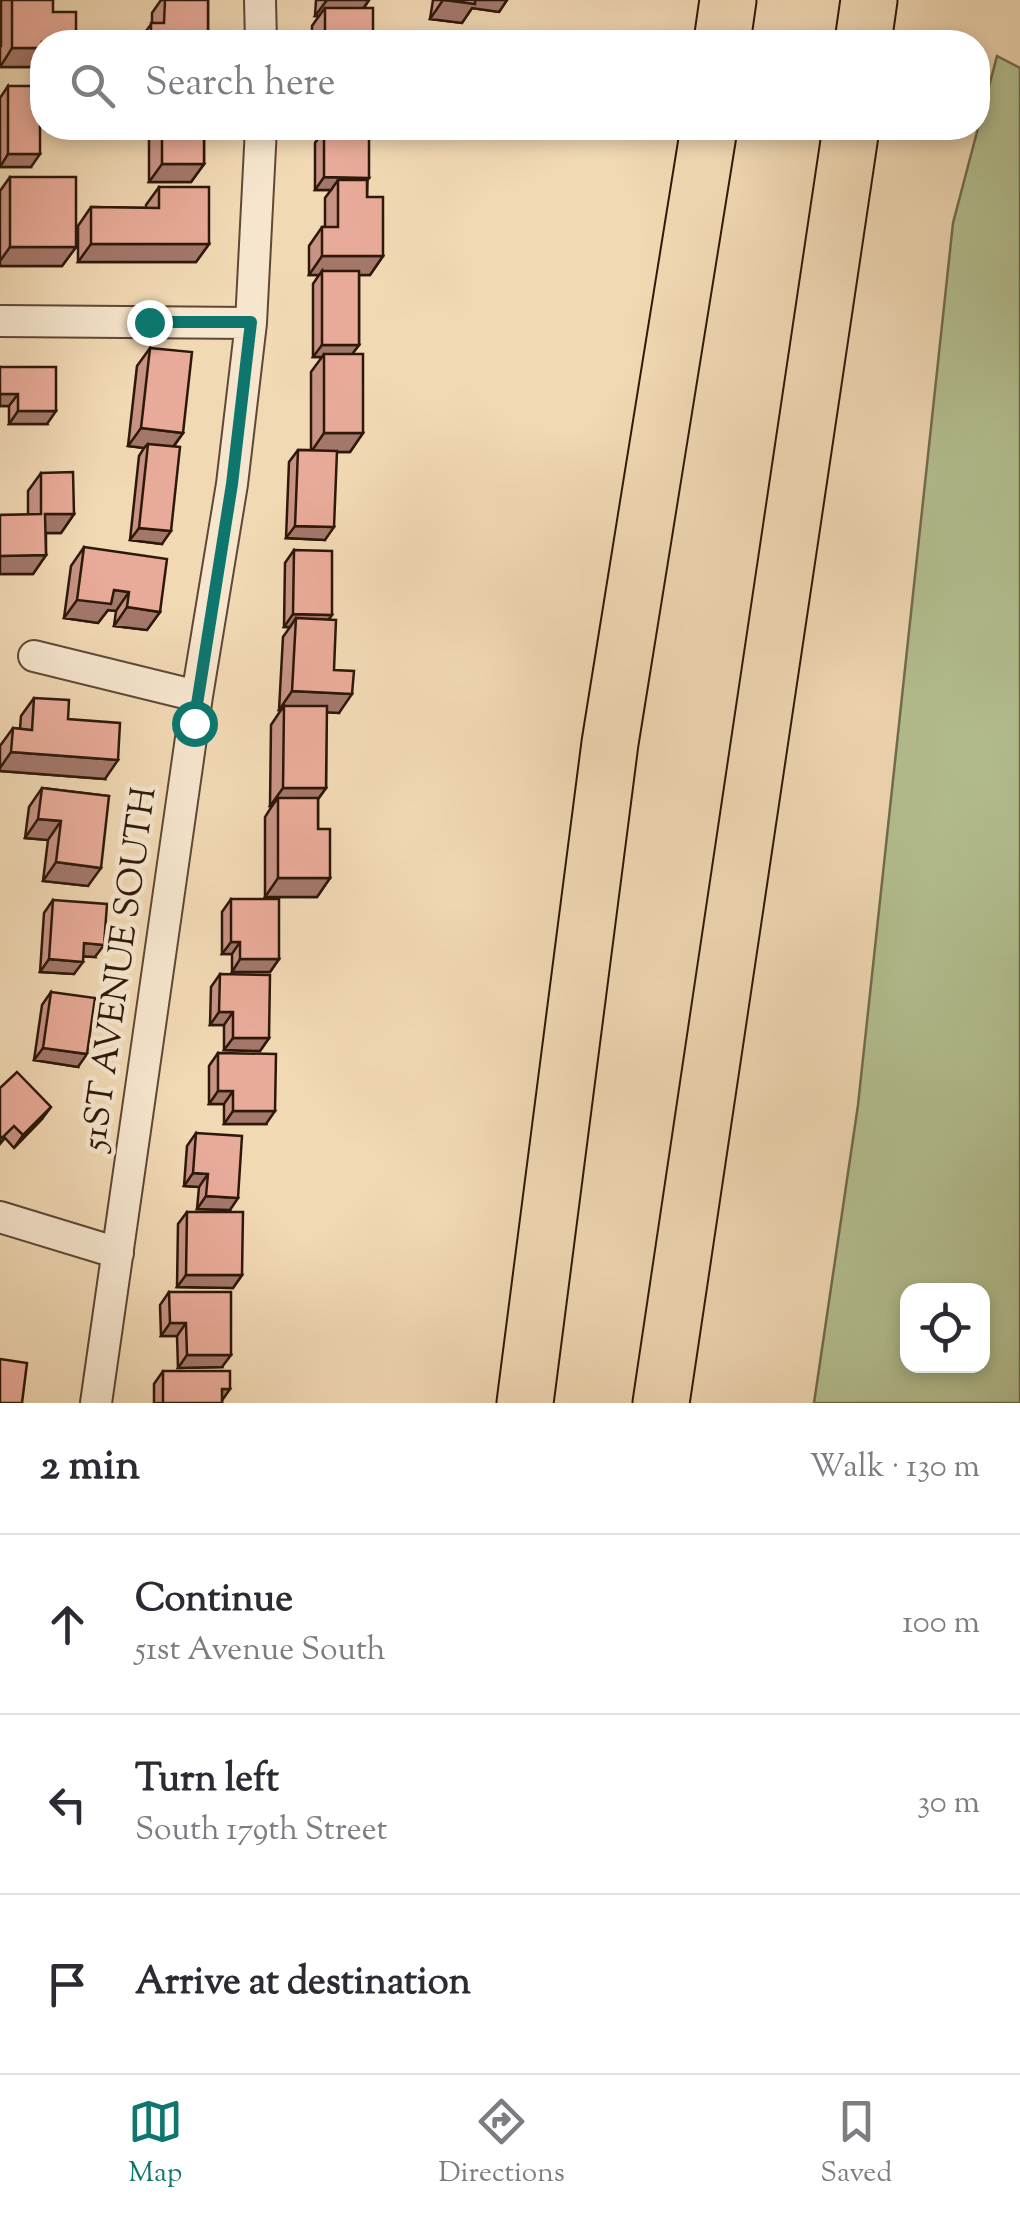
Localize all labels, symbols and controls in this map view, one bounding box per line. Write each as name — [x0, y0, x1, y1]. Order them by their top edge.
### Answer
search box — [30, 30, 990, 140]
icon: search — [65, 58, 120, 113]
text: Search here — [145, 58, 336, 112]
route end — [127, 300, 173, 346]
route start — [172, 701, 218, 747]
street label: 51ST AVENUE SOUTH — [70, 784, 172, 1156]
map controls — [900, 1283, 990, 1373]
button: locate — [900, 1283, 990, 1373]
text: 2 min — [40, 1438, 140, 1498]
text: Walk · 130 m — [809, 1445, 980, 1491]
text: Continue — [135, 1574, 293, 1628]
icon: ahead — [40, 1597, 95, 1652]
text: 100 m — [902, 1601, 980, 1647]
text: 51st Avenue South — [135, 1628, 386, 1674]
text: Turn left — [135, 1754, 279, 1808]
icon: left — [40, 1777, 95, 1832]
text: 30 m — [917, 1781, 980, 1827]
text: South 179th Street — [135, 1808, 387, 1854]
icon: arrive — [40, 1957, 95, 2012]
text: Arrive at destination — [135, 1957, 471, 2011]
tab: Map — [128, 2094, 183, 2194]
tab: Directions — [438, 2094, 565, 2194]
tab: Saved — [820, 2094, 892, 2194]

